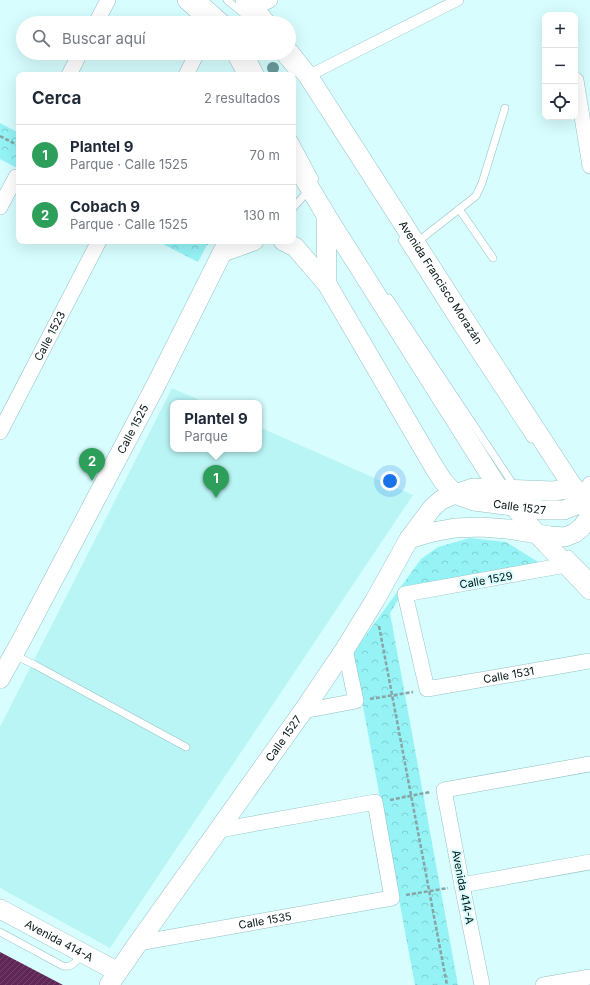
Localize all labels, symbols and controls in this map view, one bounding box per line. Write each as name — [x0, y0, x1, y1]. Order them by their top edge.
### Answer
map controls — [542, 12, 578, 120]
button: + — [542, 12, 578, 48]
search box — [16, 16, 296, 60]
icon: search — [30, 27, 52, 49]
text: Buscar aquí — [62, 29, 146, 48]
button: − — [542, 48, 578, 84]
button: locate — [542, 84, 578, 120]
text: Cerca — [32, 88, 81, 108]
text: 2 resultados — [204, 90, 280, 106]
text: Plantel 9 — [70, 137, 133, 156]
text: 1 — [42, 147, 48, 163]
text: 70 m — [250, 147, 280, 163]
text: Parque · Calle 1525 — [70, 156, 188, 172]
text: Cobach 9 — [70, 197, 140, 216]
text: 2 — [41, 207, 49, 223]
text: 130 m — [243, 207, 280, 223]
text: Parque · Calle 1525 — [70, 216, 188, 232]
street label: Avenida Francisco Morazán — [396, 218, 486, 347]
street label: Calle 1523 — [31, 309, 68, 363]
popup — [170, 400, 262, 452]
street label: Calle 1525 — [114, 402, 152, 456]
text: Plantel 9 — [184, 409, 248, 428]
text: Parque — [184, 428, 228, 444]
pin: 2 — [79, 448, 105, 481]
pin: 1 — [203, 465, 229, 498]
your location — [380, 471, 400, 491]
street label: Calle 1527 — [492, 497, 546, 517]
street label: Calle 1529 — [458, 568, 514, 592]
street label: Calle 1531 — [482, 664, 535, 686]
street label: Calle 1527 — [262, 713, 305, 764]
street label: Avenida 414-A — [449, 849, 477, 926]
street label: Calle 1535 — [237, 909, 293, 932]
street label: Avenida 414-A — [23, 917, 96, 965]

